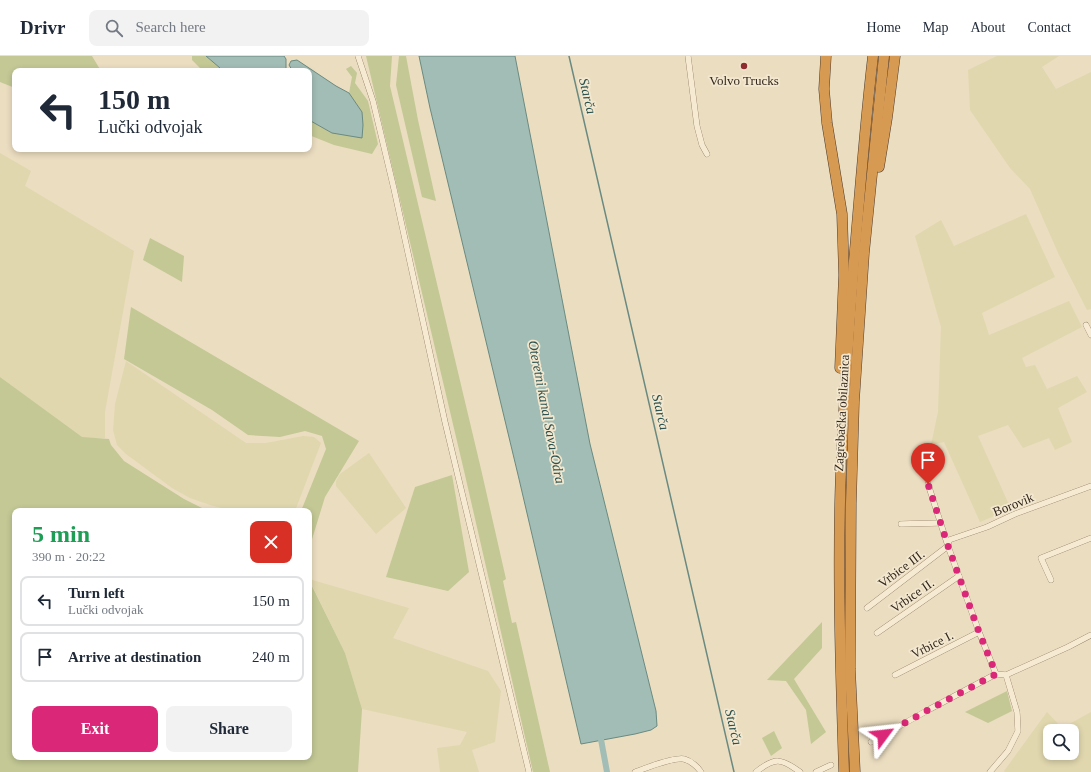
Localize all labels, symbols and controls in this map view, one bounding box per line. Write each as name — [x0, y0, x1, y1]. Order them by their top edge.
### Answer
search box — [89, 10, 369, 46]
text: Drivr — [20, 17, 65, 38]
icon: search — [103, 17, 125, 39]
text: Search here — [135, 19, 206, 35]
text: Home — [867, 20, 901, 35]
text: Map — [923, 20, 948, 35]
text: About — [970, 20, 1005, 35]
text: Contact — [1027, 20, 1071, 35]
marker: Volvo Trucks — [739, 61, 749, 71]
place label: Volvo Trucks — [709, 73, 779, 88]
water label: Starča — [576, 77, 599, 116]
icon: left — [32, 84, 84, 136]
text: 150 m — [98, 84, 170, 115]
text: Lučki odvojak — [98, 117, 202, 137]
water label: Oteretni kanal Sava-Odra — [525, 339, 568, 485]
street label: Zagrebačka obilaznica — [831, 354, 852, 472]
water label: Starča — [649, 393, 672, 432]
pin — [911, 443, 945, 484]
icon: arrive — [917, 449, 939, 471]
street label: Borovik — [991, 489, 1036, 519]
text: 5 min — [32, 521, 90, 547]
button: close — [250, 521, 292, 563]
street label: Vrbice III. — [875, 546, 927, 591]
text: 390 m · 20:22 — [32, 549, 105, 564]
street label: Vrbice II. — [888, 575, 937, 616]
text: Turn left — [68, 585, 125, 601]
icon: left — [34, 590, 56, 612]
text: 150 m — [252, 593, 290, 609]
text: Lučki odvojak — [68, 602, 143, 617]
street label: Vrbice I. — [909, 627, 956, 661]
icon: arrive — [34, 646, 56, 668]
text: Arrive at destination — [68, 649, 201, 665]
text: 240 m — [252, 649, 290, 665]
button: Exit — [32, 706, 158, 752]
button: Share — [166, 706, 292, 752]
water label: Starča — [722, 708, 745, 747]
position arrow — [862, 714, 904, 756]
map controls — [1043, 724, 1079, 760]
button: search — [1043, 724, 1079, 760]

